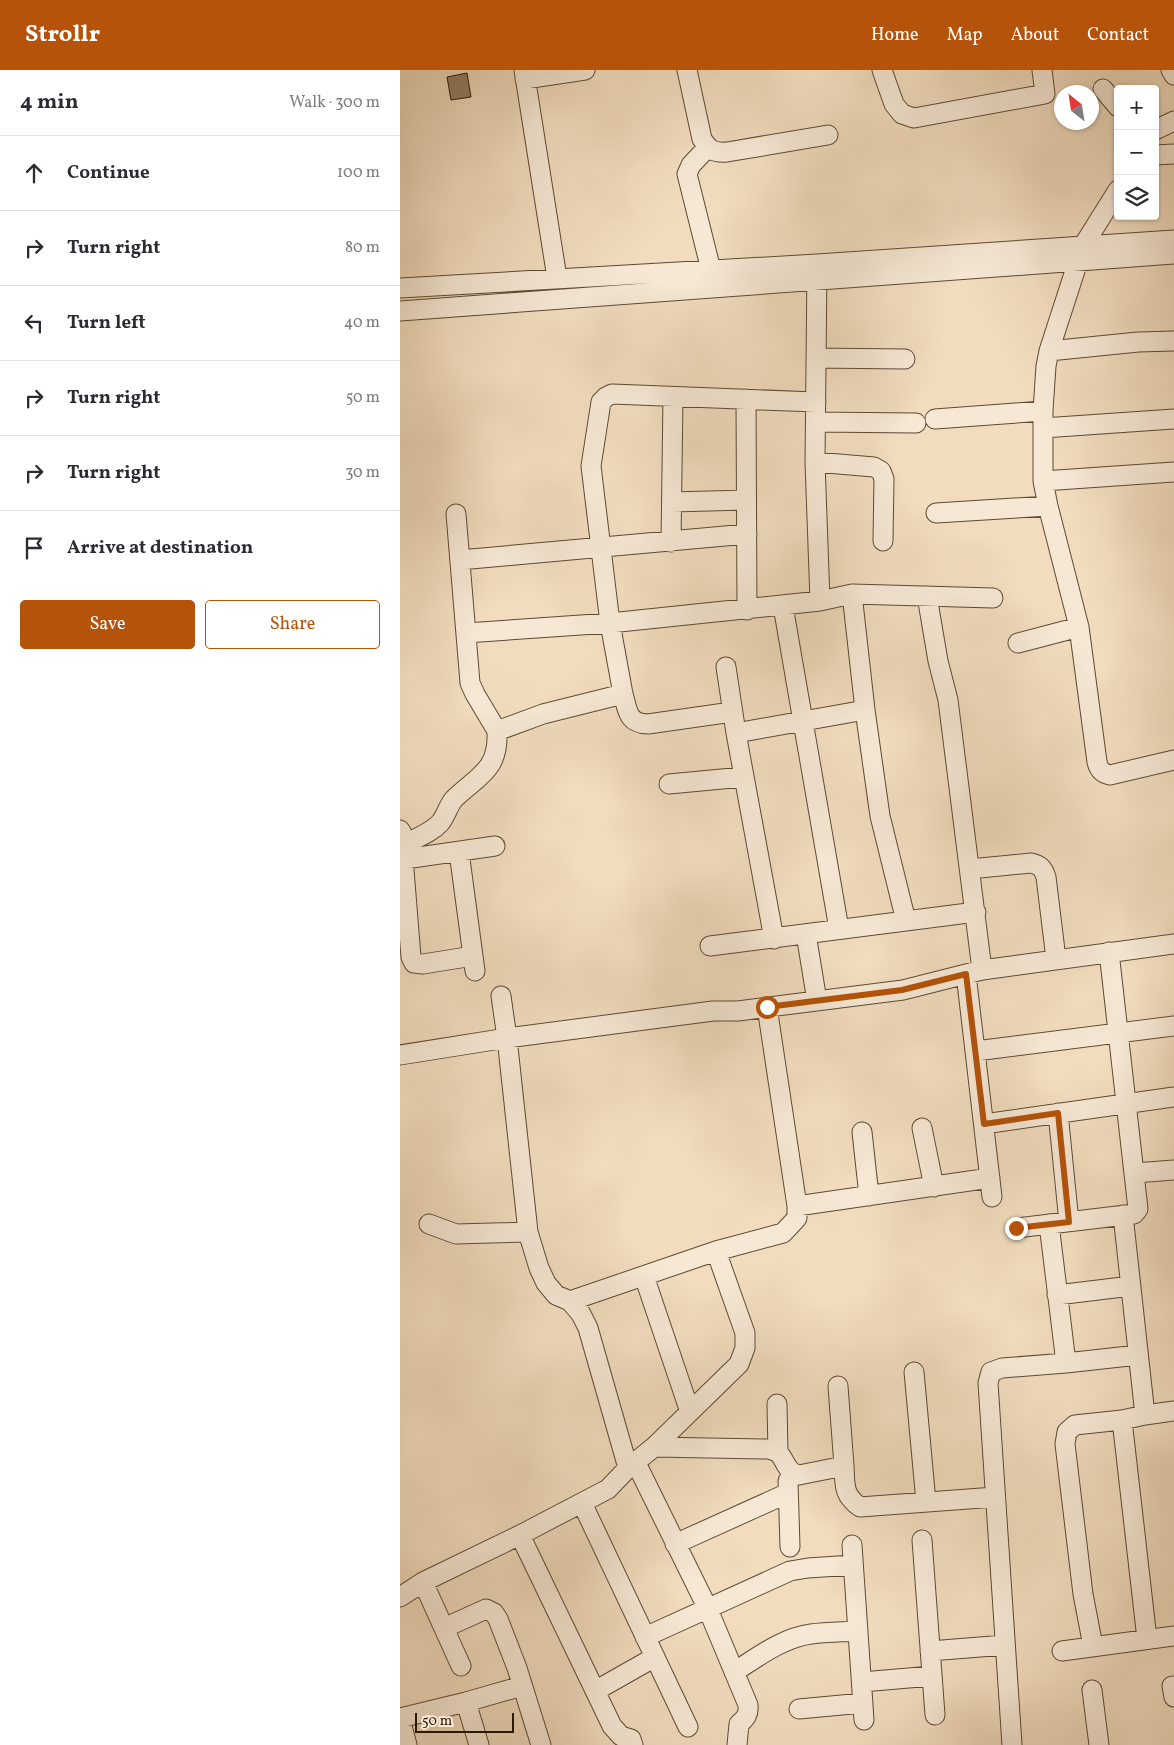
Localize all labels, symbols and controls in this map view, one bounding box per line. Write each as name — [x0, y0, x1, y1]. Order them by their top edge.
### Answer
text: Strollr — [25, 18, 100, 52]
text: Home — [871, 23, 919, 48]
text: Map — [947, 23, 983, 48]
text: About — [1011, 23, 1059, 48]
text: Contact — [1087, 23, 1149, 48]
north arrow — [1054, 85, 1099, 130]
map controls — [1114, 85, 1159, 220]
button: + — [1114, 85, 1159, 130]
text: 4 min — [20, 88, 79, 117]
text: Walk · 300 m — [289, 92, 380, 114]
button: − — [1114, 130, 1159, 175]
icon: ahead — [20, 159, 48, 187]
text: Continue — [67, 160, 150, 186]
text: 100 m — [337, 162, 380, 184]
button: layers — [1114, 175, 1159, 220]
icon: right — [20, 234, 48, 262]
text: Turn right — [67, 235, 160, 261]
text: 80 m — [345, 237, 380, 259]
icon: left — [20, 309, 48, 337]
text: Turn left — [67, 310, 146, 336]
text: 40 m — [344, 312, 380, 334]
icon: right — [20, 384, 48, 412]
text: Turn right — [67, 385, 160, 411]
text: 50 m — [346, 387, 380, 409]
icon: right — [20, 459, 48, 487]
text: Turn right — [67, 460, 160, 486]
text: 30 m — [345, 462, 380, 484]
icon: arrive — [20, 534, 48, 562]
text: Arrive at destination — [67, 535, 253, 561]
button: Save — [20, 600, 195, 649]
button: Share — [205, 600, 380, 649]
route start — [756, 996, 779, 1019]
route end — [1005, 1217, 1028, 1240]
scale bar — [415, 1710, 514, 1733]
text: 50 m — [422, 1712, 452, 1731]

